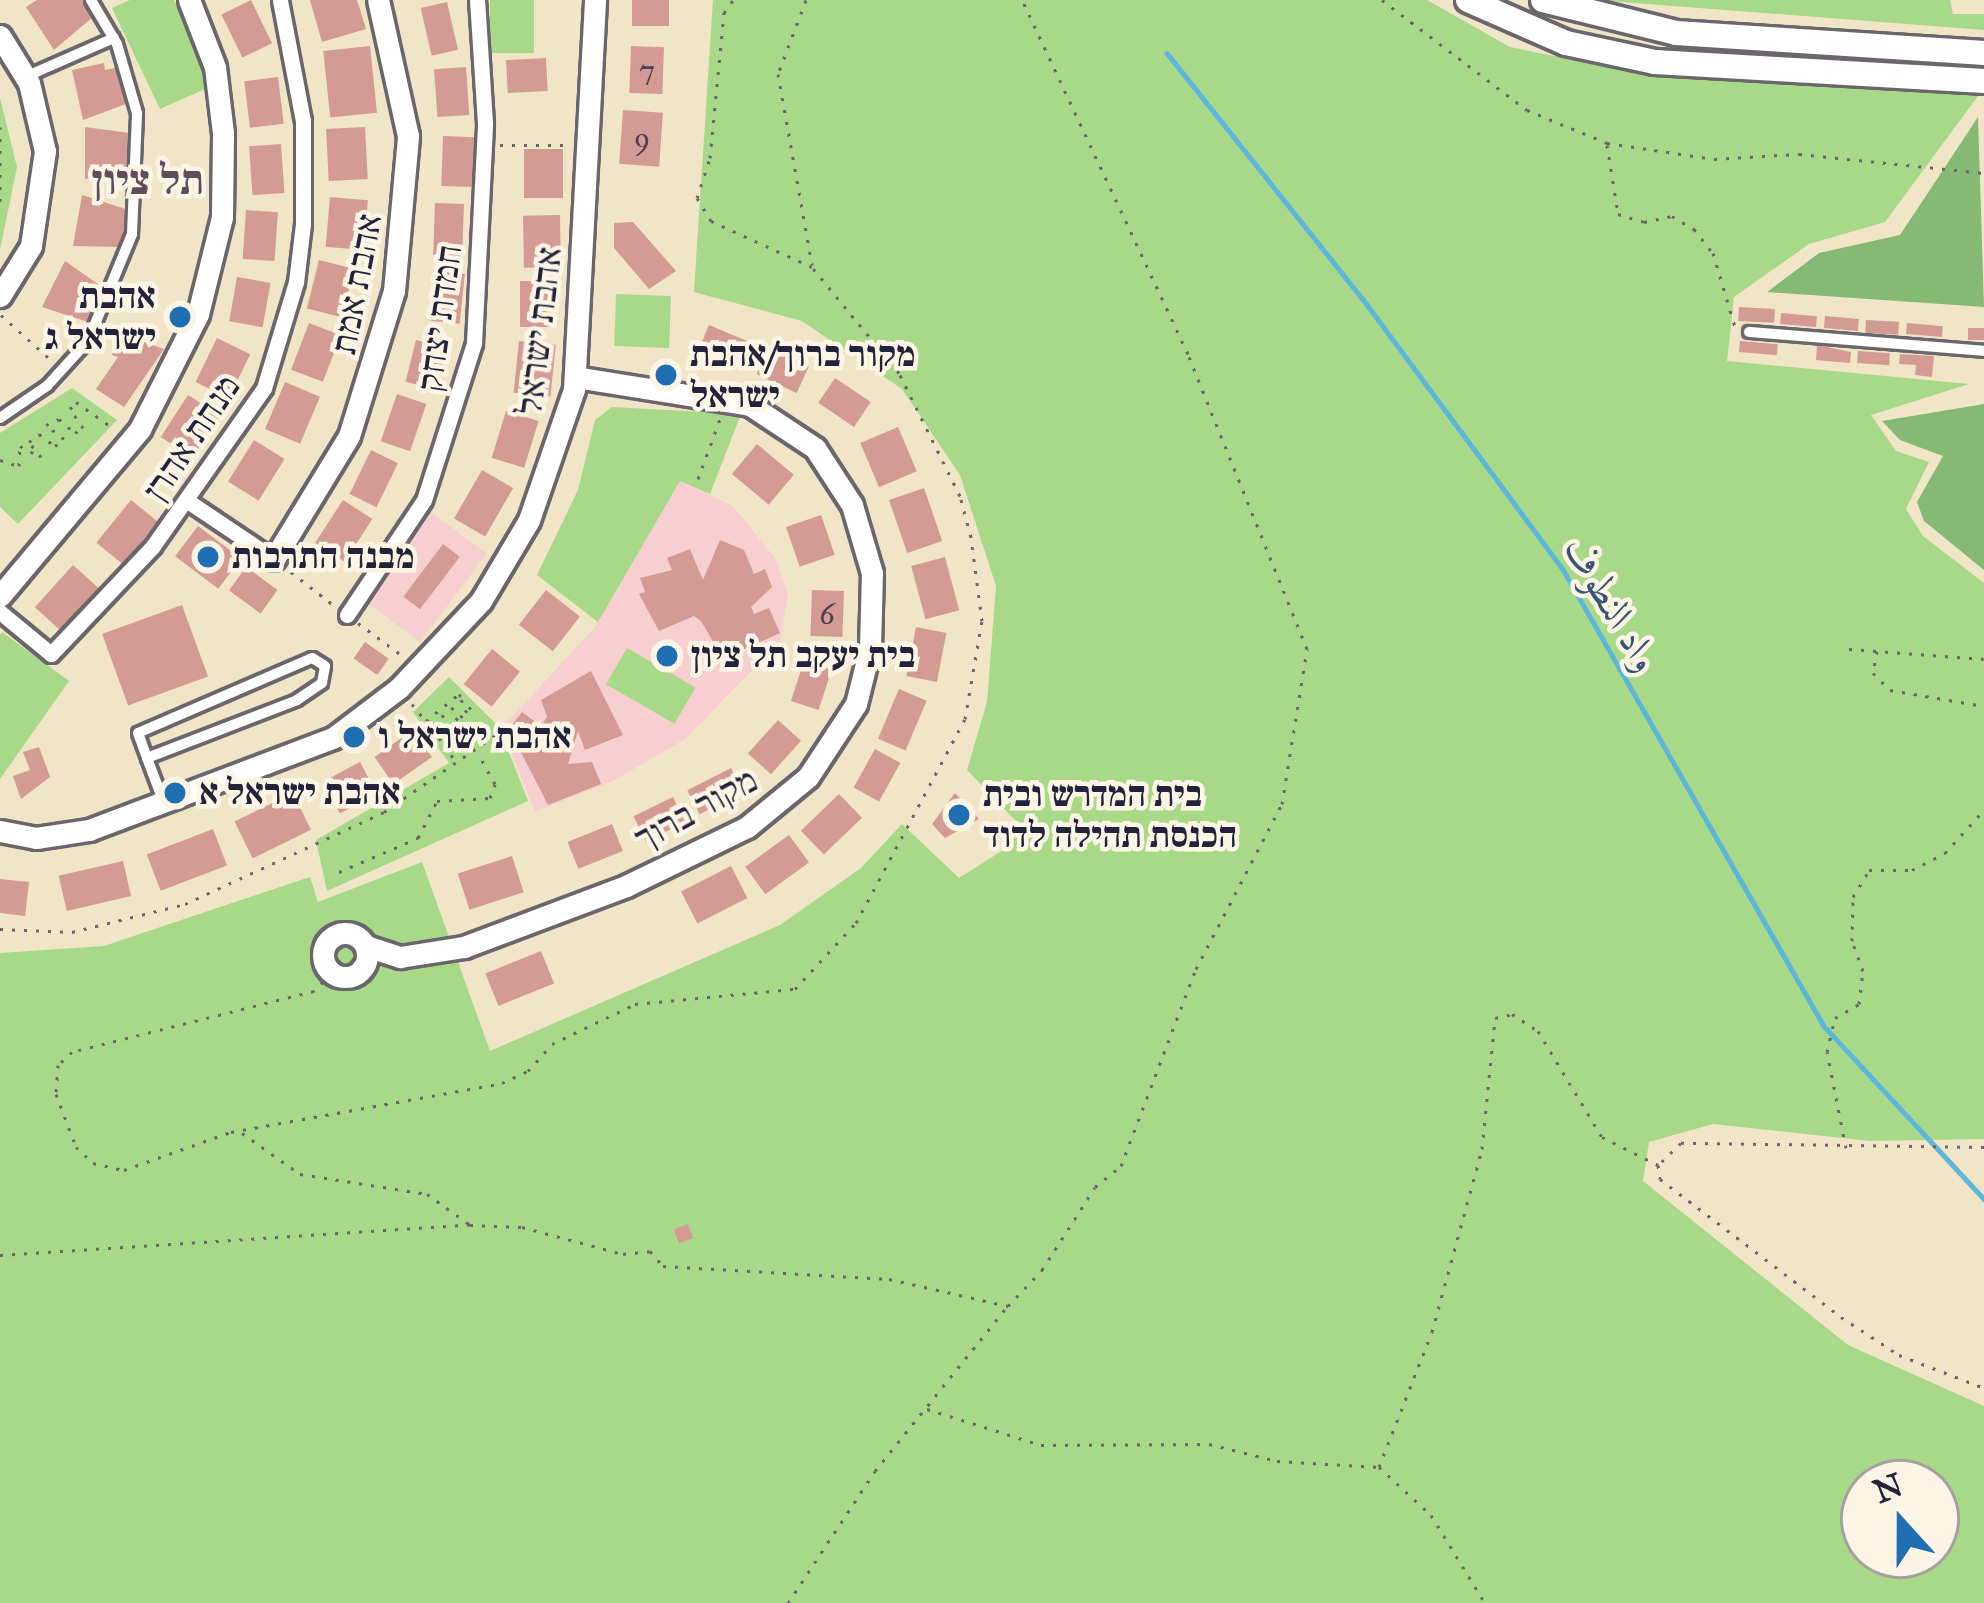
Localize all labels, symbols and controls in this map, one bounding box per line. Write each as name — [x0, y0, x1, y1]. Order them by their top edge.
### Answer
house number: 7 — [639, 52, 655, 88]
house number: 9 — [634, 120, 650, 156]
district label: תל ציון — [92, 155, 204, 205]
street label: אהבת אמת — [322, 210, 392, 358]
street label: חמדת יצחק — [408, 242, 472, 394]
street label: אהבת ישראל — [508, 244, 572, 418]
place label: אהבת ישראל ג — [45, 274, 156, 359]
marker: אהבת ישראל ג — [167, 304, 193, 330]
place label: מקור ברוך/אהבת ישראל — [690, 332, 916, 417]
marker: מקור ברוך/אהבת ישראל — [653, 362, 679, 388]
street label: מנחת אהרן — [134, 367, 250, 509]
water label: واد النطوف — [1554, 529, 1670, 681]
place label: מבנה התרבות — [232, 535, 414, 579]
marker: מבנה התרבות — [195, 544, 221, 570]
house number: 6 — [819, 596, 835, 632]
place label: בית יעקב תל ציון — [691, 634, 915, 678]
marker: בית יעקב תל ציון — [654, 643, 680, 669]
place label: אהבת ישראל ו — [378, 715, 572, 759]
marker: אהבת ישראל ו — [341, 724, 367, 750]
street label: מקור ברוך — [627, 759, 765, 861]
place label: אהבת ישראל א — [199, 771, 401, 815]
place label: בית המדרש ובית הכנסת תהילה לדוד — [983, 772, 1237, 857]
marker: אהבת ישראל א — [162, 780, 188, 806]
marker: בית המדרש ובית הכנסת תהילה לדוד — [946, 802, 972, 828]
north arrow — [1840, 1459, 1960, 1579]
text: N — [1868, 1465, 1908, 1512]

